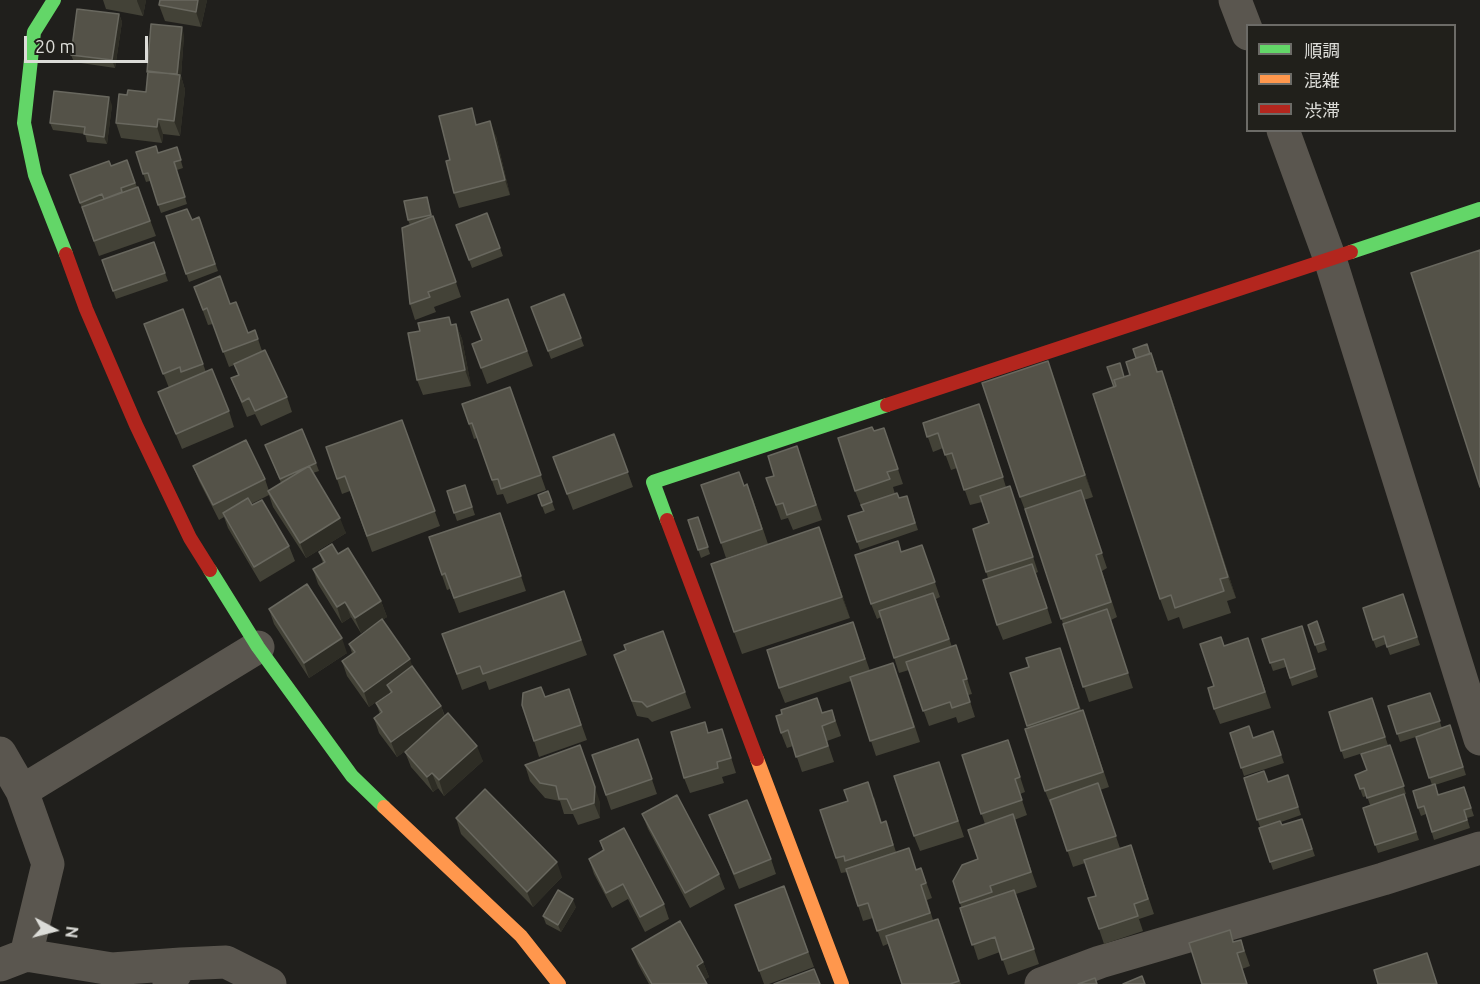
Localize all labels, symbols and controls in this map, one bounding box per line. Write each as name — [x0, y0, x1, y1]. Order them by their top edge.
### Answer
scale bar — [27, 24, 152, 62]
legend — [1246, 24, 1456, 132]
text: 20 m — [35, 36, 75, 56]
text: 順調 — [1304, 40, 1340, 60]
text: 混雑 — [1304, 70, 1340, 90]
text: 渋滞 — [1304, 100, 1340, 120]
north arrow — [24, 900, 84, 960]
text: N — [62, 925, 82, 939]

